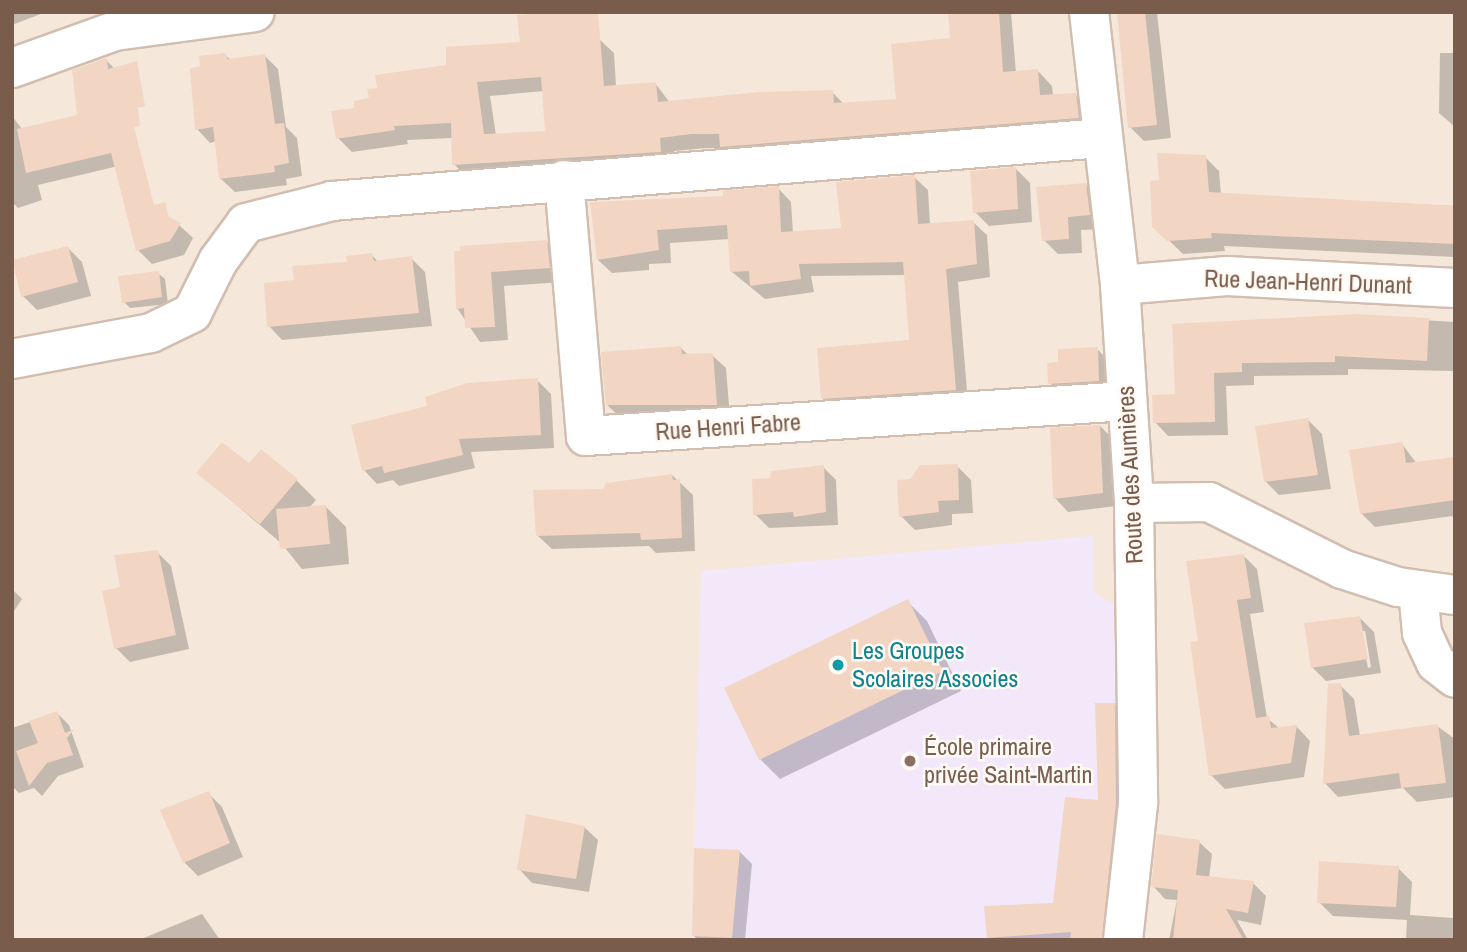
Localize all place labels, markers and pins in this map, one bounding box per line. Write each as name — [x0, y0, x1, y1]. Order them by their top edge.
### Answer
place label: Les Groupes Scolaires Associes — [852, 637, 1019, 693]
marker: Les Groupes Scolaires Associes — [830, 657, 846, 673]
place label: École primaire privée Saint-Martin — [924, 733, 1092, 789]
marker: École primaire privée Saint-Martin — [902, 753, 918, 769]

